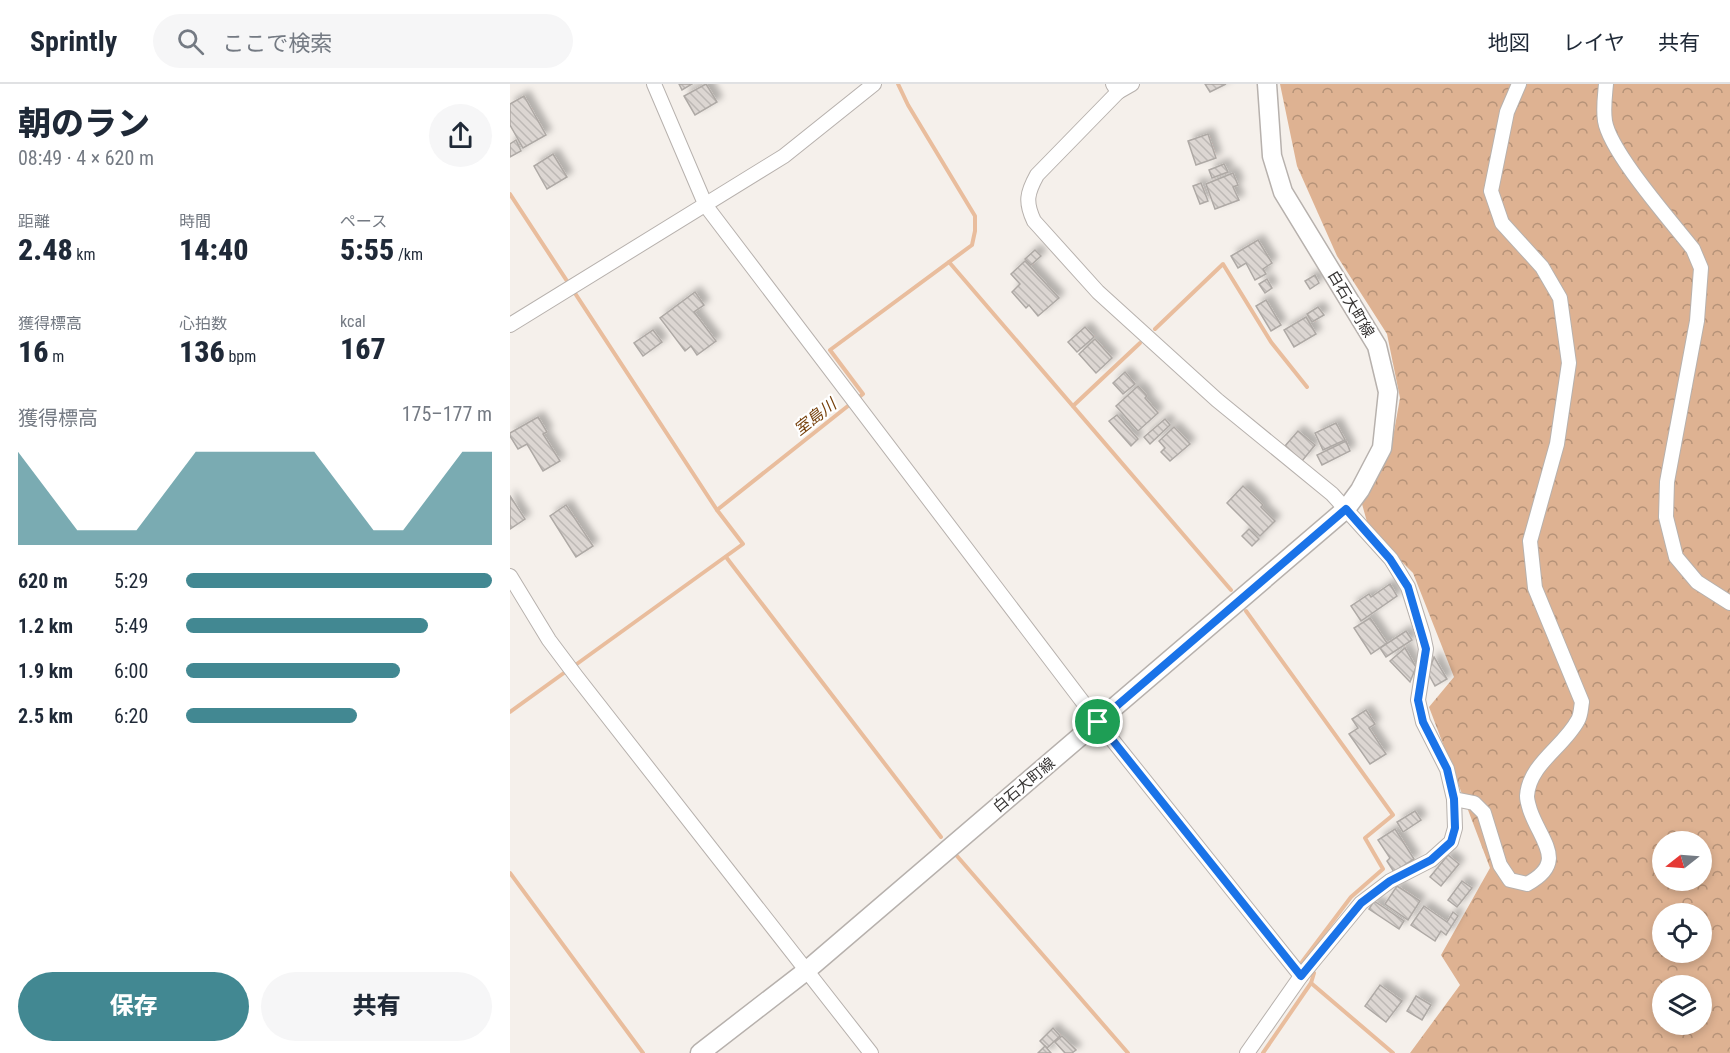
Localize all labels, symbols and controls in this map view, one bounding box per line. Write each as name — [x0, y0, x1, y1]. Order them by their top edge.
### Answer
search box — [153, 14, 573, 68]
text: Sprintly — [30, 25, 117, 58]
icon: search — [174, 25, 207, 58]
text: ここで検索 — [222, 31, 332, 56]
text: 地図 — [1488, 31, 1530, 55]
text: レイヤ — [1563, 31, 1625, 55]
text: 共有 — [1658, 31, 1700, 55]
text: 朝のラン — [18, 104, 150, 143]
button: share — [429, 104, 492, 167]
text: 08:49 · 4 × 620 m — [18, 146, 154, 170]
text: 距離 — [18, 212, 50, 231]
text: 時間 — [179, 212, 211, 231]
text: ペース — [340, 212, 387, 231]
text: 2.48 — [18, 232, 73, 267]
text: 14:40 — [179, 232, 248, 267]
text: 5:55 — [340, 232, 394, 267]
text: km — [73, 245, 96, 264]
text: /km — [394, 245, 423, 264]
street label: 白石大町線 — [1324, 267, 1378, 341]
text: kcal — [340, 312, 366, 331]
text: 獲得標高 — [18, 314, 82, 333]
text: 心拍数 — [179, 314, 227, 333]
text: 167 — [340, 331, 386, 366]
text: 16 — [18, 334, 49, 369]
text: 136 — [179, 334, 225, 369]
text: m — [49, 347, 64, 366]
text: bpm — [225, 347, 256, 366]
water label: 室島川 — [790, 394, 841, 439]
text: 175–177 m — [402, 402, 492, 426]
text: 獲得標高 — [18, 406, 98, 430]
text: 620 m — [18, 569, 68, 593]
text: 5:29 — [114, 569, 148, 593]
text: 1.2 km — [18, 614, 73, 638]
text: 5:49 — [114, 614, 148, 638]
text: 1.9 km — [18, 659, 73, 683]
text: 6:00 — [114, 659, 148, 683]
pin — [1072, 696, 1123, 747]
text: 2.5 km — [18, 704, 73, 728]
text: 6:20 — [114, 704, 148, 728]
icon: arrive — [1081, 705, 1114, 738]
street label: 白石大町線 — [989, 754, 1059, 816]
north arrow — [1652, 831, 1712, 891]
map controls — [1652, 831, 1712, 1035]
button: locate — [1652, 903, 1712, 963]
button: 保存 — [18, 972, 249, 1041]
button: 共有 — [261, 972, 492, 1041]
button: layers — [1652, 975, 1712, 1035]

